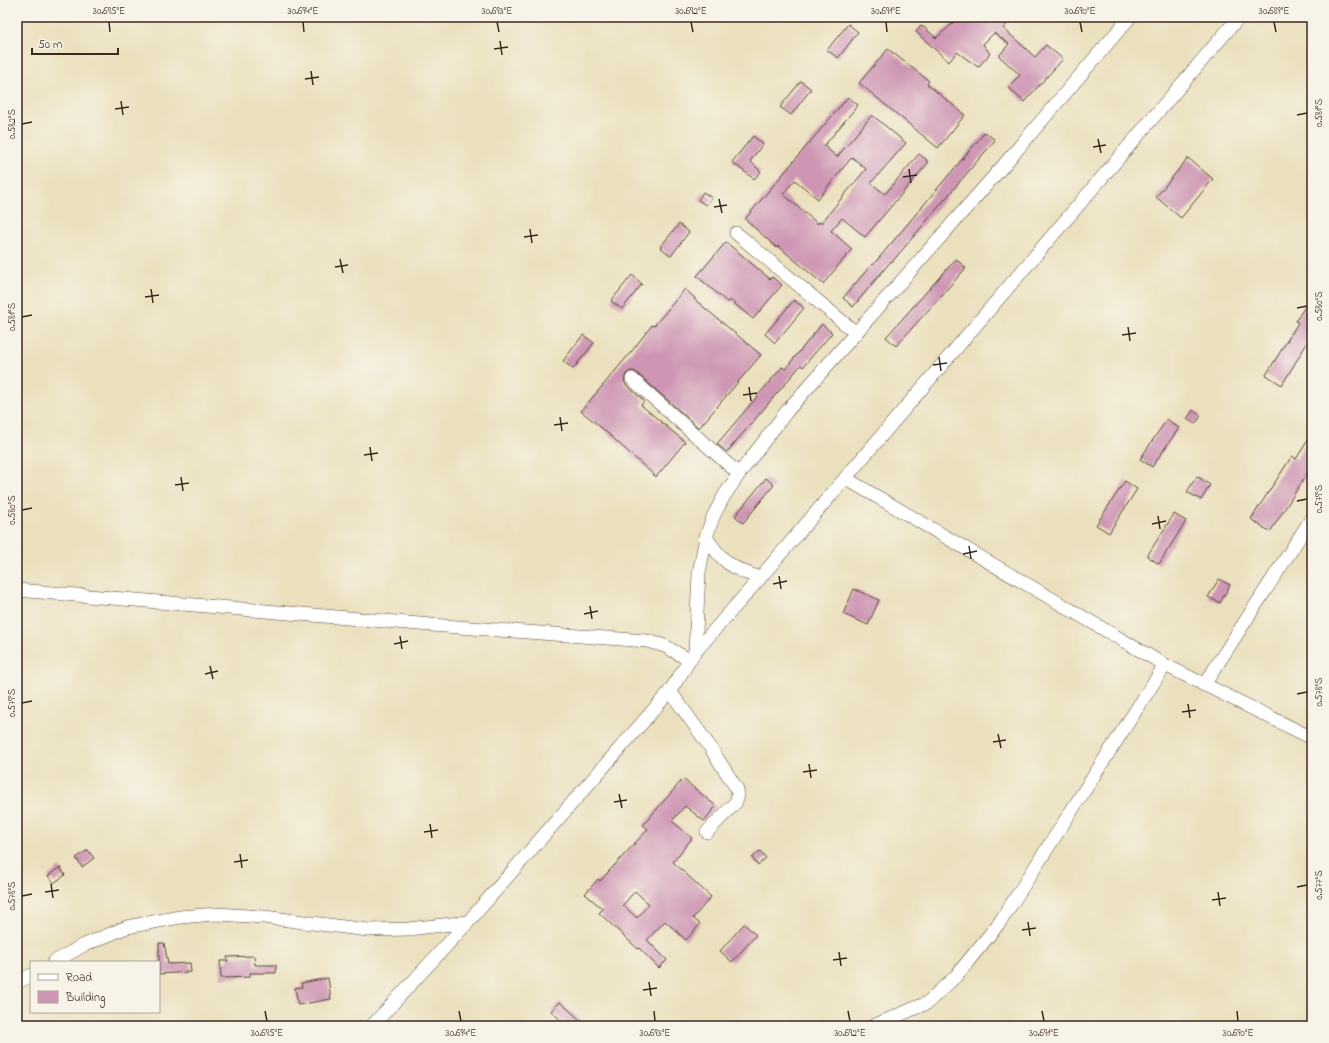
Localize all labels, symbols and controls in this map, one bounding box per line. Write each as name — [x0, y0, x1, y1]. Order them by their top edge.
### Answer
text: 30.695°E — [93, 4, 125, 19]
text: 30.694°E — [288, 4, 318, 19]
text: 30.693°E — [482, 4, 512, 19]
text: 30.692°E — [675, 4, 707, 19]
text: 30.691°E — [871, 4, 901, 19]
text: 30.690°E — [1065, 4, 1095, 19]
text: 30.689°E — [1259, 4, 1289, 19]
scale bar — [32, 30, 118, 56]
text: 50 m — [38, 36, 62, 54]
text: 0.581°S — [1312, 98, 1327, 127]
text: 0.582°S — [5, 108, 20, 139]
text: 0.580°S — [1312, 291, 1327, 321]
text: 0.581°S — [5, 302, 20, 331]
text: 0.579°S — [1312, 484, 1327, 513]
text: 0.580°S — [5, 495, 20, 525]
text: 0.578°S — [1312, 677, 1327, 707]
text: 0.579°S — [5, 688, 20, 717]
text: 0.577°S — [1312, 870, 1327, 900]
text: 0.578°S — [5, 881, 20, 911]
legend — [30, 961, 160, 1013]
text: Road — [66, 969, 92, 987]
text: Building — [65, 989, 105, 1008]
text: 30.695°E — [251, 1026, 283, 1041]
text: 30.694°E — [446, 1026, 476, 1041]
text: 30.693°E — [640, 1026, 670, 1041]
text: 30.692°E — [834, 1026, 866, 1041]
text: 30.691°E — [1029, 1026, 1059, 1041]
text: 30.690°E — [1223, 1026, 1253, 1041]

